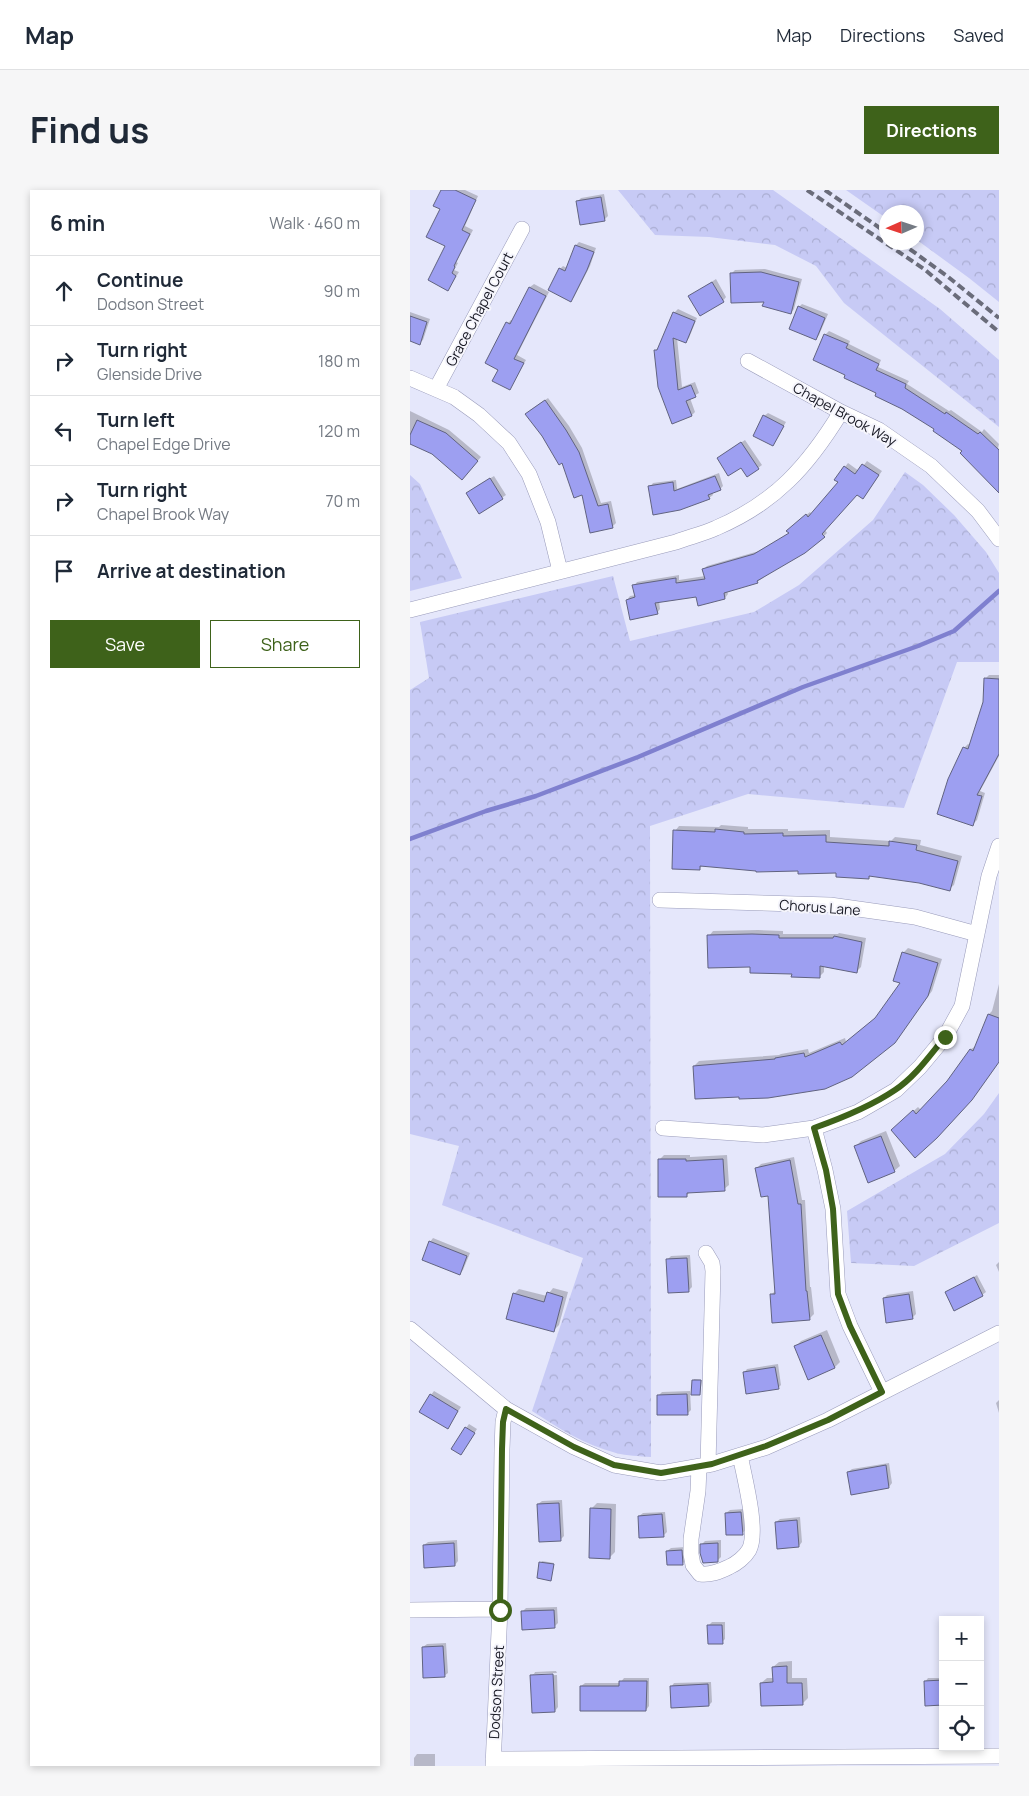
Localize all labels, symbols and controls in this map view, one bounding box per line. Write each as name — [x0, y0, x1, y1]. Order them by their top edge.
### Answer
text: Map — [25, 18, 74, 51]
text: Map — [776, 23, 812, 47]
text: Directions — [840, 23, 925, 47]
text: Saved — [953, 23, 1004, 47]
text: Find us — [30, 106, 149, 154]
button: Directions — [864, 106, 999, 154]
north arrow — [879, 205, 924, 250]
text: 6 min — [50, 209, 105, 237]
text: Walk · 460 m — [269, 212, 360, 234]
street label: Grace Chapel Court — [441, 248, 517, 369]
text: Continue — [97, 267, 183, 293]
icon: ahead — [50, 277, 78, 305]
text: 90 m — [324, 280, 360, 302]
text: Dodson Street — [97, 293, 204, 315]
text: Turn right — [97, 337, 187, 363]
icon: right — [50, 347, 78, 375]
text: 180 m — [318, 350, 360, 372]
text: Glenside Drive — [97, 363, 202, 385]
street label: Chapel Brook Way — [790, 378, 901, 451]
text: Turn left — [97, 407, 175, 433]
icon: left — [50, 417, 78, 445]
text: 120 m — [318, 420, 360, 442]
text: Chapel Edge Drive — [97, 433, 231, 455]
text: Turn right — [97, 477, 187, 503]
icon: right — [50, 487, 78, 515]
text: 70 m — [325, 490, 360, 512]
text: Chapel Brook Way — [97, 503, 229, 525]
icon: arrive — [50, 557, 78, 585]
text: Arrive at destination — [97, 558, 286, 584]
button: Save — [50, 620, 200, 668]
button: Share — [210, 620, 360, 668]
street label: Chorus Lane — [779, 895, 861, 919]
route end — [934, 1026, 957, 1049]
route start — [489, 1599, 512, 1622]
map controls — [939, 1616, 984, 1751]
button: + — [939, 1616, 984, 1661]
street label: Dodson Street — [484, 1644, 508, 1739]
button: − — [939, 1661, 984, 1706]
button: locate — [939, 1706, 984, 1751]

